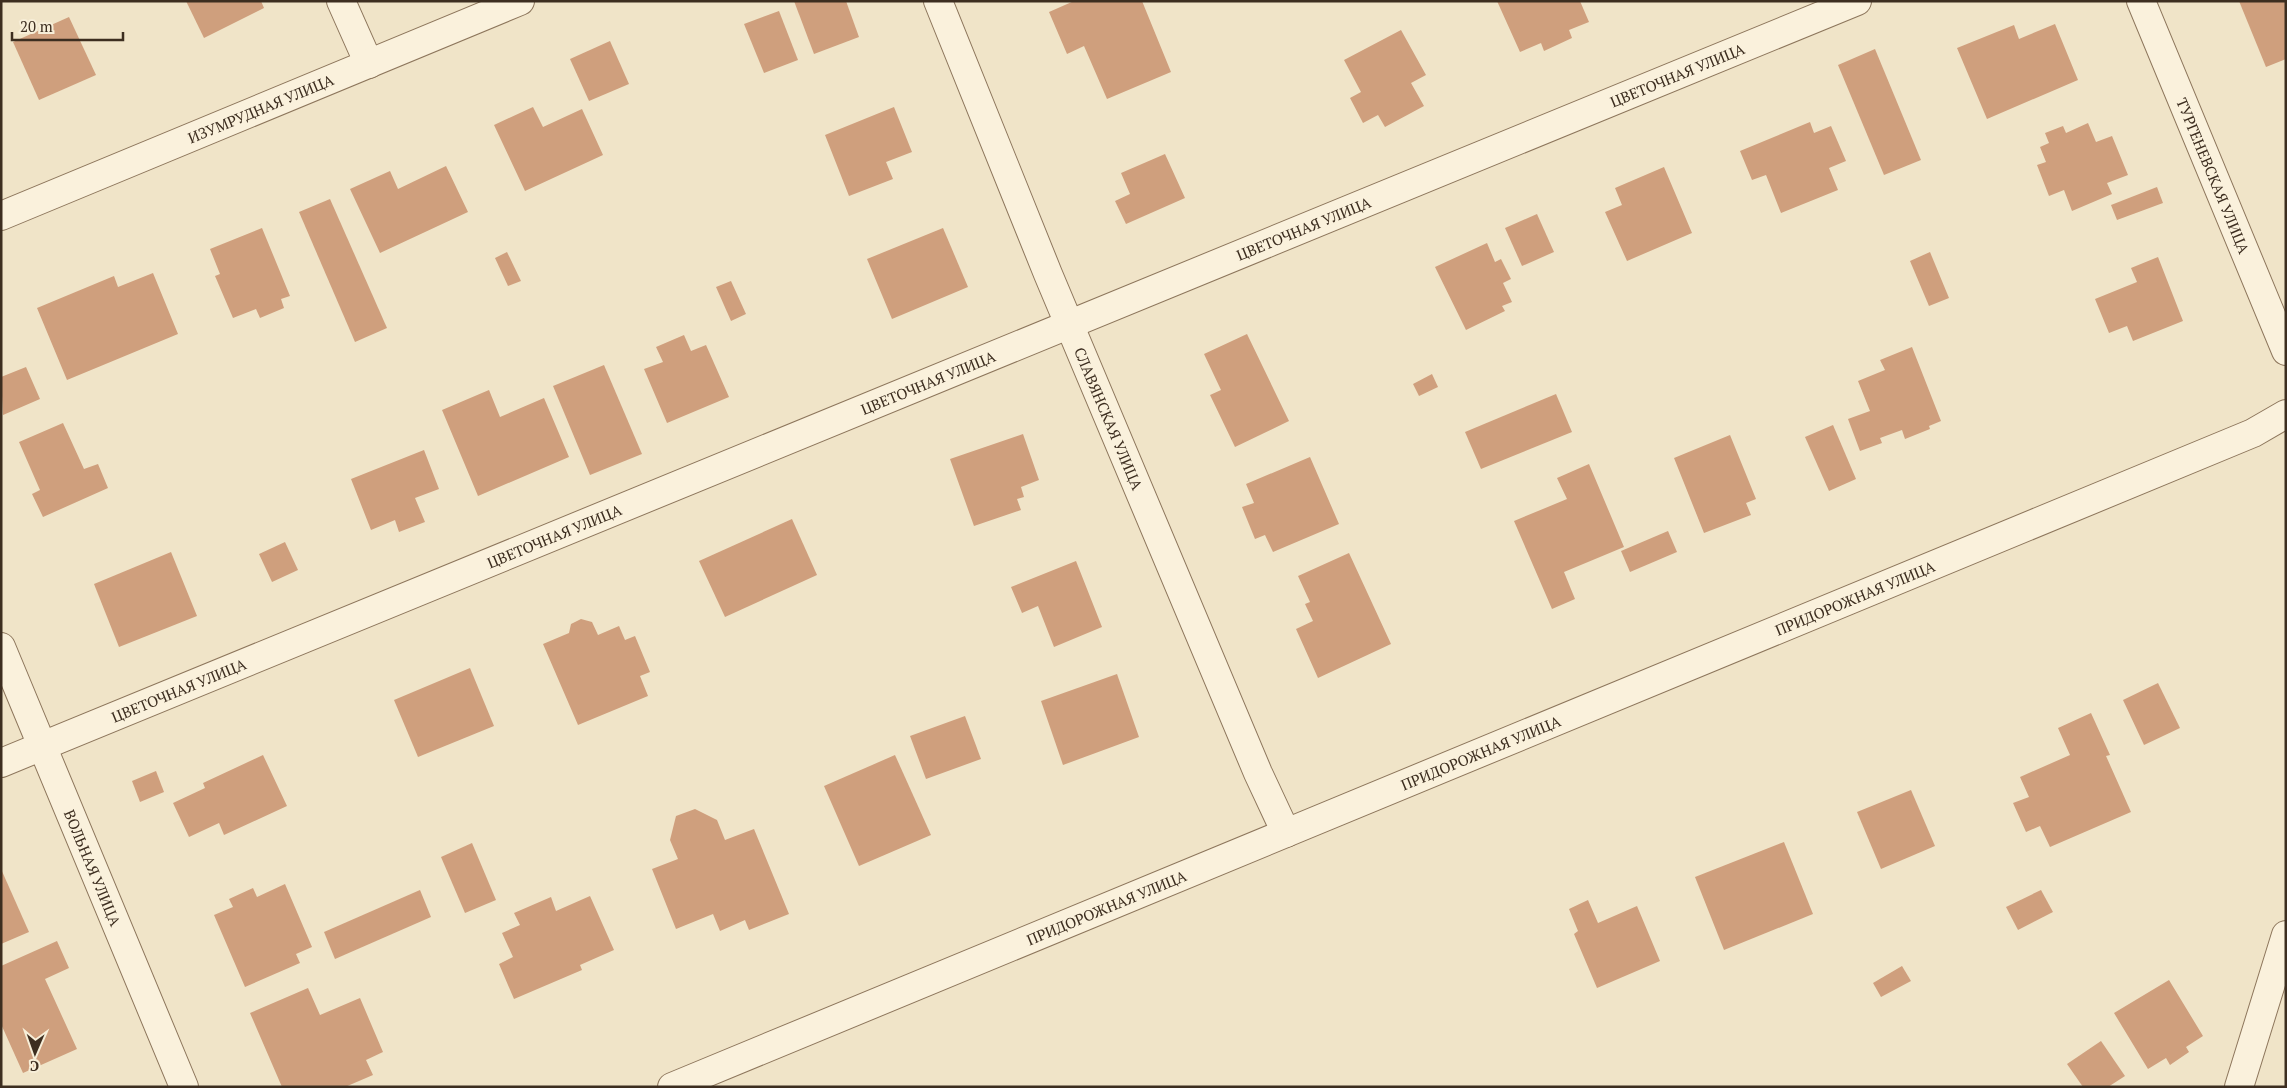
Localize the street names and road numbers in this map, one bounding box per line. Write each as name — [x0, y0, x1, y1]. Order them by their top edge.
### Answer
street label: ЦВЕТОЧНАЯ УЛИЦА — [1607, 38, 1748, 111]
street label: ИЗУМРУДНАЯ УЛИЦА — [185, 69, 337, 148]
street label: ТУРГЕНЕВСКАЯ УЛИЦА — [2172, 95, 2255, 257]
street label: ЦВЕТОЧНАЯ УЛИЦА — [1233, 191, 1375, 265]
street label: СЛАВЯНСКАЯ УЛИЦА — [1070, 344, 1148, 493]
street label: ЦВЕТОЧНАЯ УЛИЦА — [858, 346, 999, 419]
street label: ЦВЕТОЧНАЯ УЛИЦА — [484, 499, 625, 572]
street label: ПРИДОРОЖНАЯ УЛИЦА — [1772, 555, 1938, 640]
street label: ЦВЕТОЧНАЯ УЛИЦА — [108, 653, 250, 727]
street label: ПРИДОРОЖНАЯ УЛИЦА — [1398, 710, 1564, 795]
street label: ВОЛЬНАЯ УЛИЦА — [60, 806, 126, 930]
street label: ПРИДОРОЖНАЯ УЛИЦА — [1023, 865, 1190, 949]

